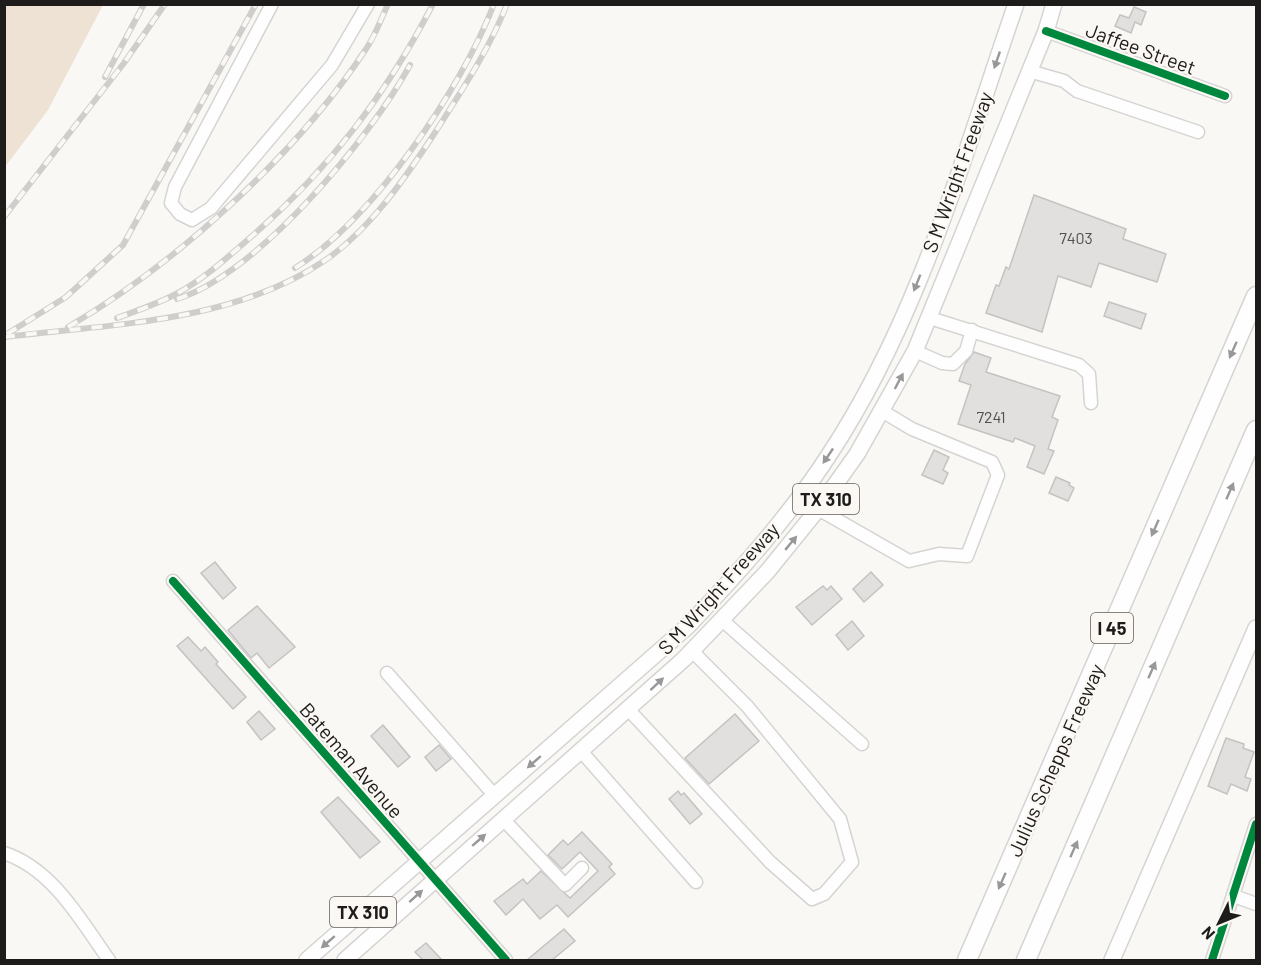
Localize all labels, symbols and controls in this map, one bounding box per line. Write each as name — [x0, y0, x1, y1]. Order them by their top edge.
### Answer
street label: Jaffee Street — [1083, 17, 1199, 79]
one-way arrow — [992, 51, 1002, 69]
street label: S M Wright Freeway — [917, 88, 997, 256]
house number: 7403 — [1059, 228, 1093, 247]
one-way arrow — [912, 274, 922, 292]
one-way arrow — [1228, 341, 1238, 359]
one-way arrow — [894, 372, 904, 389]
house number: 7241 — [976, 407, 1006, 426]
one-way arrow — [823, 448, 834, 464]
one-way arrow — [1225, 483, 1234, 500]
road number: TX 310 — [793, 484, 859, 514]
street label: S M Wright Freeway — [652, 517, 784, 659]
one-way arrow — [1151, 520, 1160, 537]
one-way arrow — [785, 535, 798, 551]
road number: I 45 — [1091, 613, 1133, 643]
street label: Julius Schepps Freeway — [1002, 660, 1108, 860]
one-way arrow — [1147, 661, 1157, 679]
one-way arrow — [649, 678, 664, 691]
street label: Bateman Avenue — [295, 697, 409, 823]
one-way arrow — [527, 755, 542, 768]
one-way arrow — [471, 834, 486, 847]
one-way arrow — [1070, 840, 1079, 858]
one-way arrow — [997, 872, 1007, 890]
one-way arrow — [408, 890, 423, 903]
north arrow — [1189, 893, 1249, 953]
road number: TX 310 — [330, 897, 396, 927]
text: N — [1197, 923, 1218, 944]
one-way arrow — [321, 935, 336, 948]

